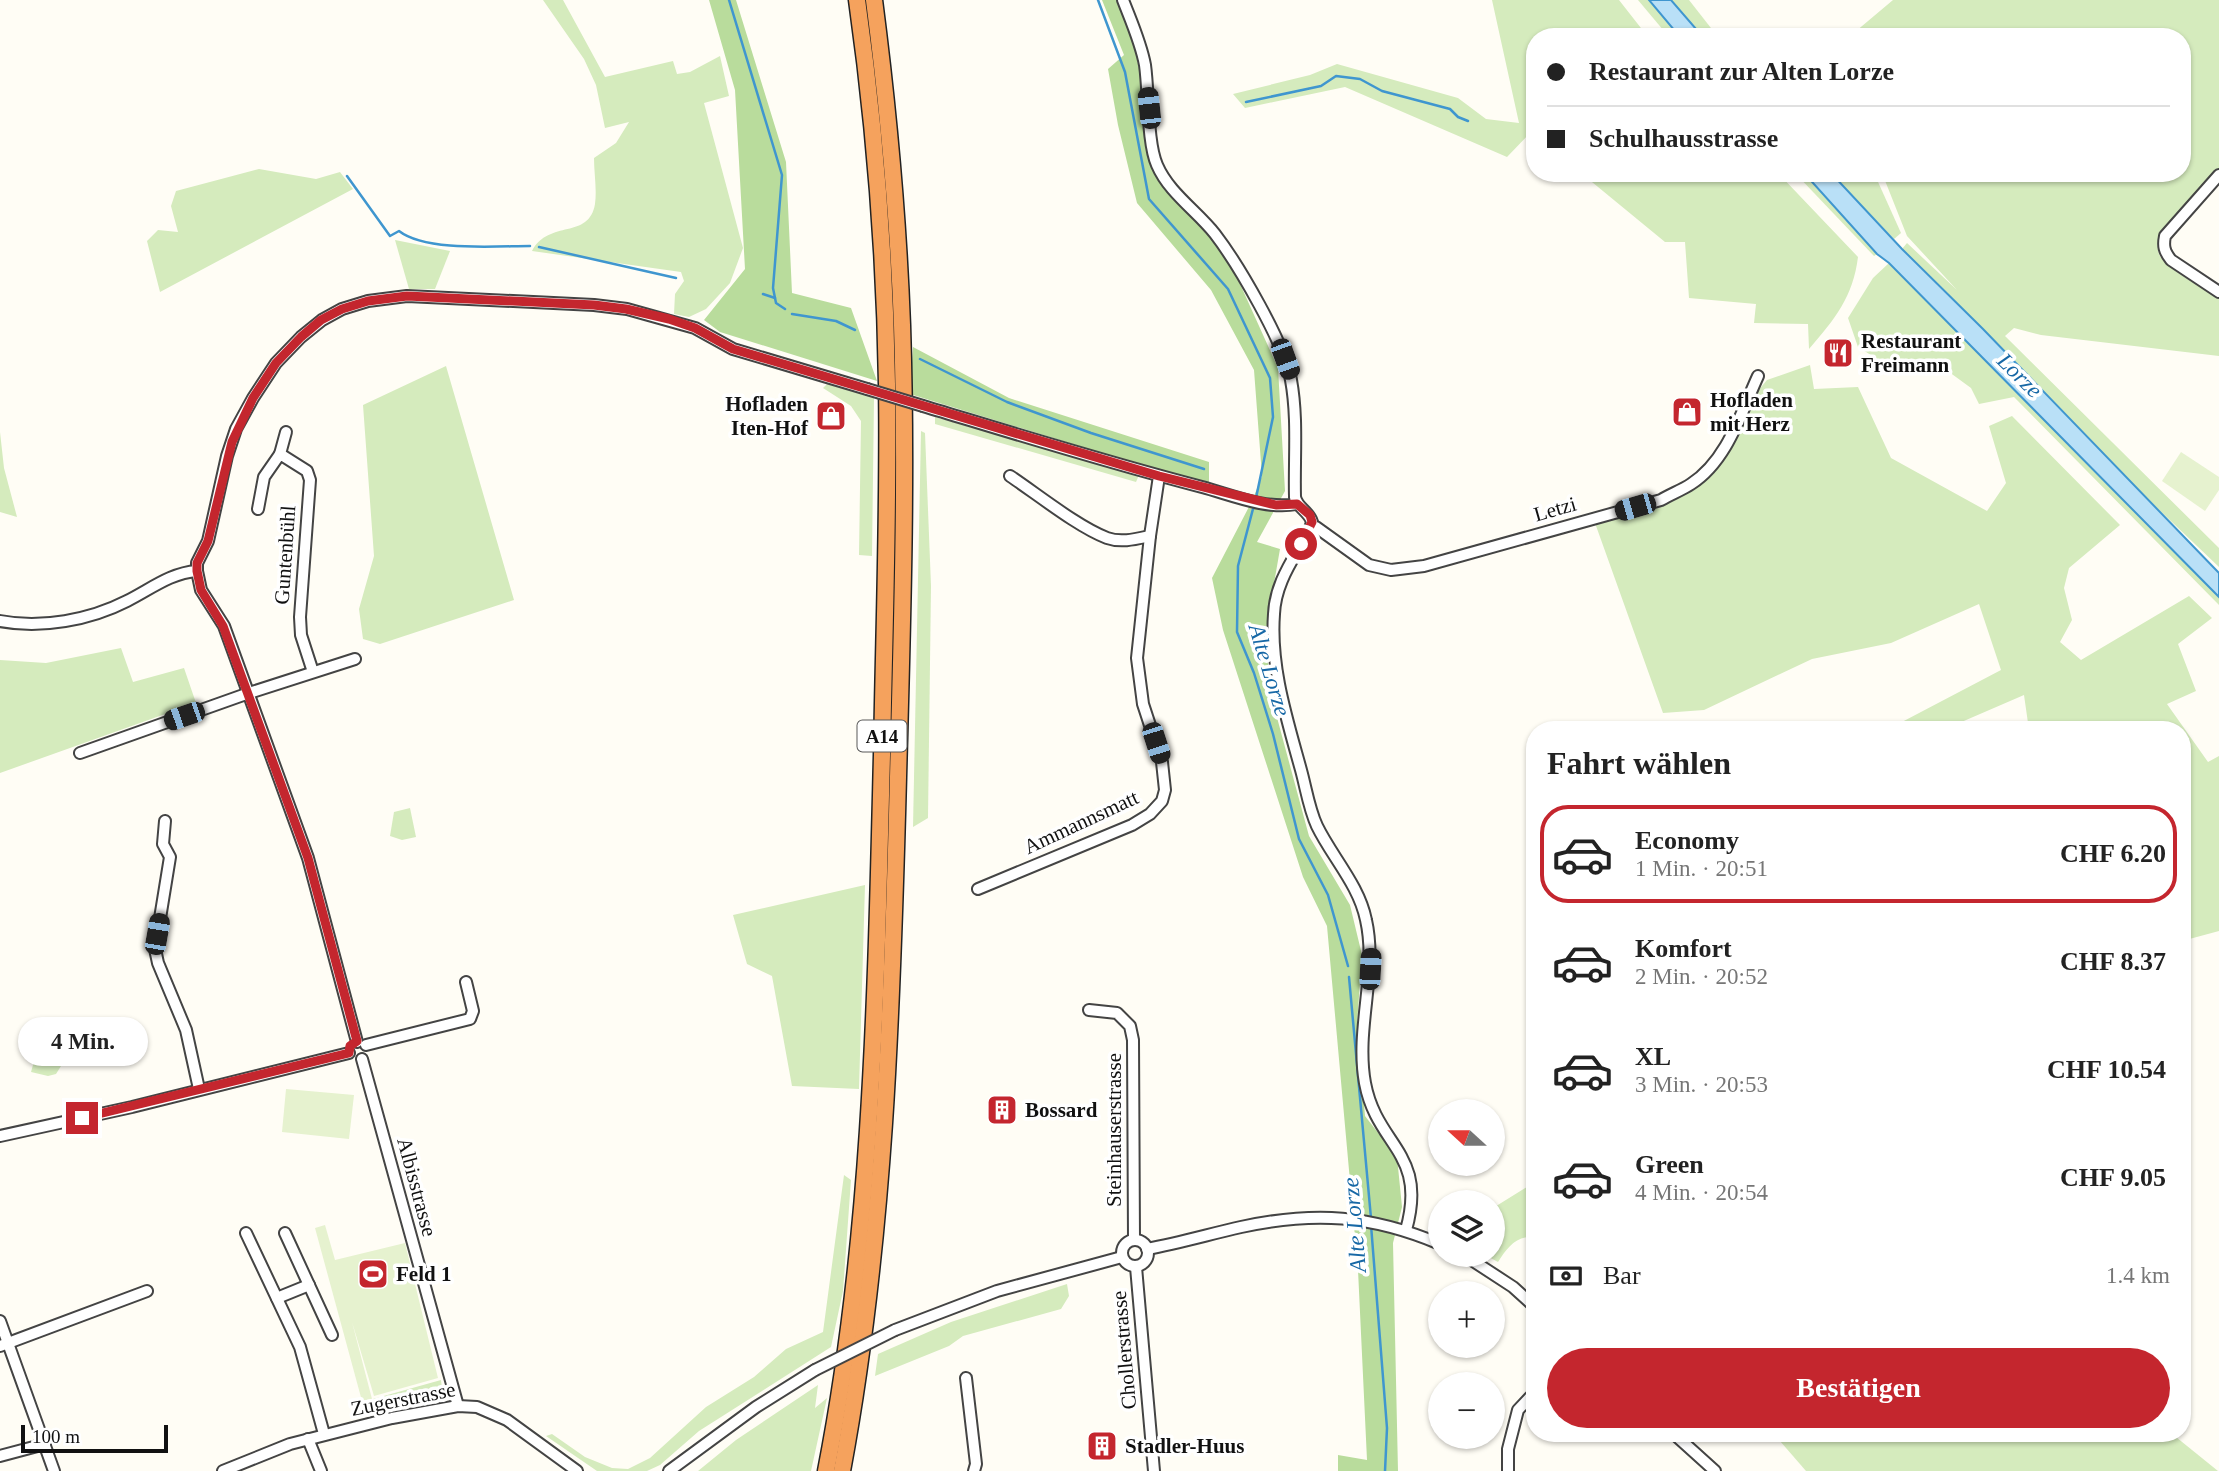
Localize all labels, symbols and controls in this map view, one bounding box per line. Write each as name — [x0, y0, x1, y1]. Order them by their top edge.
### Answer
text: Restaurant zur Alten Lorze — [1589, 57, 1894, 86]
car — [1137, 86, 1162, 130]
text: Schulhausstrasse — [1589, 124, 1778, 153]
place label: Restaurant Freimann — [1861, 329, 1961, 377]
car — [1268, 336, 1303, 382]
restaurant icon: Restaurant Freimann — [1821, 336, 1855, 370]
water label: Lorze — [1992, 347, 2047, 403]
place label: Hofladen mit Herz — [1710, 388, 1793, 436]
place label: Hofladen Iten-Hof — [725, 392, 809, 440]
shop icon: Hofladen mit Herz — [1670, 395, 1704, 429]
shop icon: Hofladen Iten-Hof — [814, 399, 848, 433]
street label: Letzi — [1531, 491, 1579, 526]
car — [1612, 491, 1659, 523]
street label: Guntenbühl — [270, 505, 300, 605]
route start — [1285, 528, 1317, 560]
water label: Alte Lorze — [1243, 619, 1295, 719]
car — [161, 699, 208, 733]
road number: A14 — [858, 720, 906, 751]
car — [1140, 720, 1173, 766]
text: Fahrt wählen — [1547, 745, 1731, 781]
street label: Ammannsmatt — [1020, 785, 1142, 859]
icon: car — [1551, 823, 1614, 886]
text: Economy — [1635, 826, 1739, 855]
text: CHF 6.20 — [2060, 839, 2166, 868]
text: 1 Min. · 20:51 — [1635, 856, 1768, 881]
car — [144, 911, 171, 957]
icon: car — [1551, 931, 1614, 994]
text: Komfort — [1635, 934, 1732, 963]
car — [1359, 947, 1382, 991]
text: CHF 8.37 — [2060, 947, 2166, 976]
text: 2 Min. · 20:52 — [1635, 964, 1768, 989]
callout: 4 Min. — [17, 1016, 147, 1066]
text: 4 Min. — [51, 1029, 115, 1054]
icon: car — [1551, 1039, 1614, 1102]
text: XL — [1635, 1042, 1671, 1071]
street label: Steinhauserstrasse — [1102, 1053, 1126, 1207]
text: CHF 10.54 — [2047, 1055, 2166, 1084]
text: 3 Min. · 20:53 — [1635, 1072, 1768, 1097]
building icon: Bossard — [985, 1093, 1019, 1127]
place label: Bossard — [1025, 1098, 1098, 1122]
north arrow — [1428, 1099, 1505, 1176]
map controls — [1428, 1099, 1505, 1449]
route end — [66, 1102, 98, 1134]
street label: Albisstrasse — [392, 1135, 442, 1239]
icon: car — [1551, 1147, 1614, 1210]
text: Green — [1635, 1150, 1704, 1179]
text: CHF 9.05 — [2060, 1163, 2166, 1192]
water label: Alte Lorze — [1338, 1176, 1371, 1275]
text: 4 Min. · 20:54 — [1635, 1180, 1768, 1205]
button: layers — [1428, 1190, 1505, 1267]
sports icon: Feld 1 — [356, 1257, 390, 1291]
icon: cash — [1547, 1257, 1585, 1295]
text: Bar — [1603, 1261, 1641, 1290]
place label: Feld 1 — [396, 1262, 451, 1286]
text: 1.4 km — [2106, 1263, 2170, 1288]
button: + — [1428, 1281, 1505, 1358]
street label: Chollerstrasse — [1107, 1290, 1141, 1410]
button: Bestätigen — [1547, 1348, 2170, 1428]
button: − — [1428, 1372, 1505, 1449]
street label: Zugerstrasse — [349, 1377, 457, 1421]
scale bar — [21, 1422, 168, 1454]
text: 100 m — [32, 1426, 80, 1447]
building icon: Stadler-Huus — [1085, 1429, 1119, 1463]
place label: Stadler-Huus — [1125, 1434, 1244, 1458]

